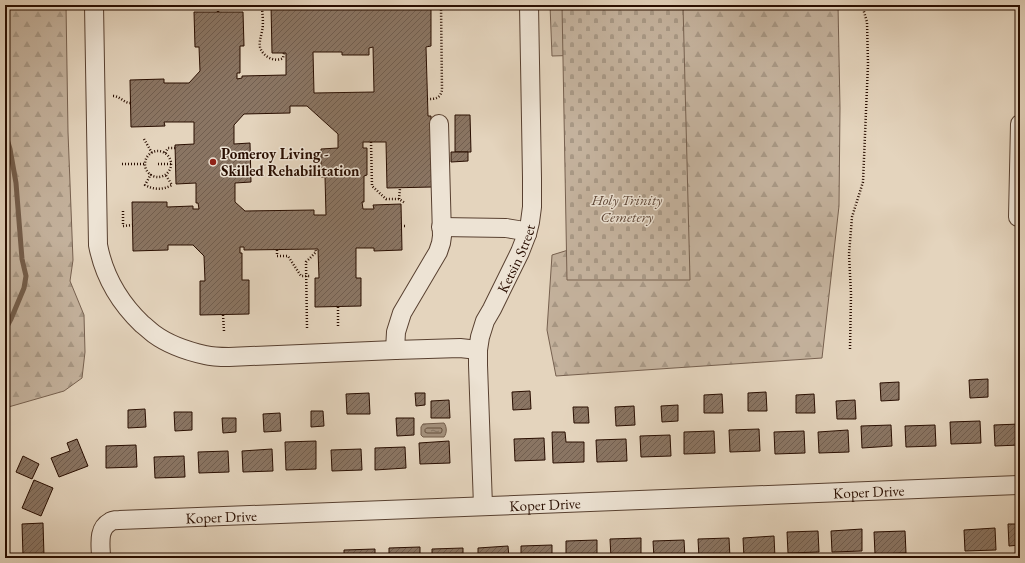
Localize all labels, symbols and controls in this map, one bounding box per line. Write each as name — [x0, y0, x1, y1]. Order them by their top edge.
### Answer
place label: Pomeroy Living - Skilled Rehabilitation — [221, 144, 360, 180]
marker: Pomeroy Living - Skilled Rehabilitation — [208, 157, 218, 167]
park label: Holy Trinity Cemetery — [591, 190, 662, 226]
street label: Ketsin Street — [492, 222, 539, 296]
street label: Koper Drive — [833, 480, 905, 502]
street label: Koper Drive — [509, 493, 581, 515]
street label: Koper Drive — [185, 505, 257, 527]

